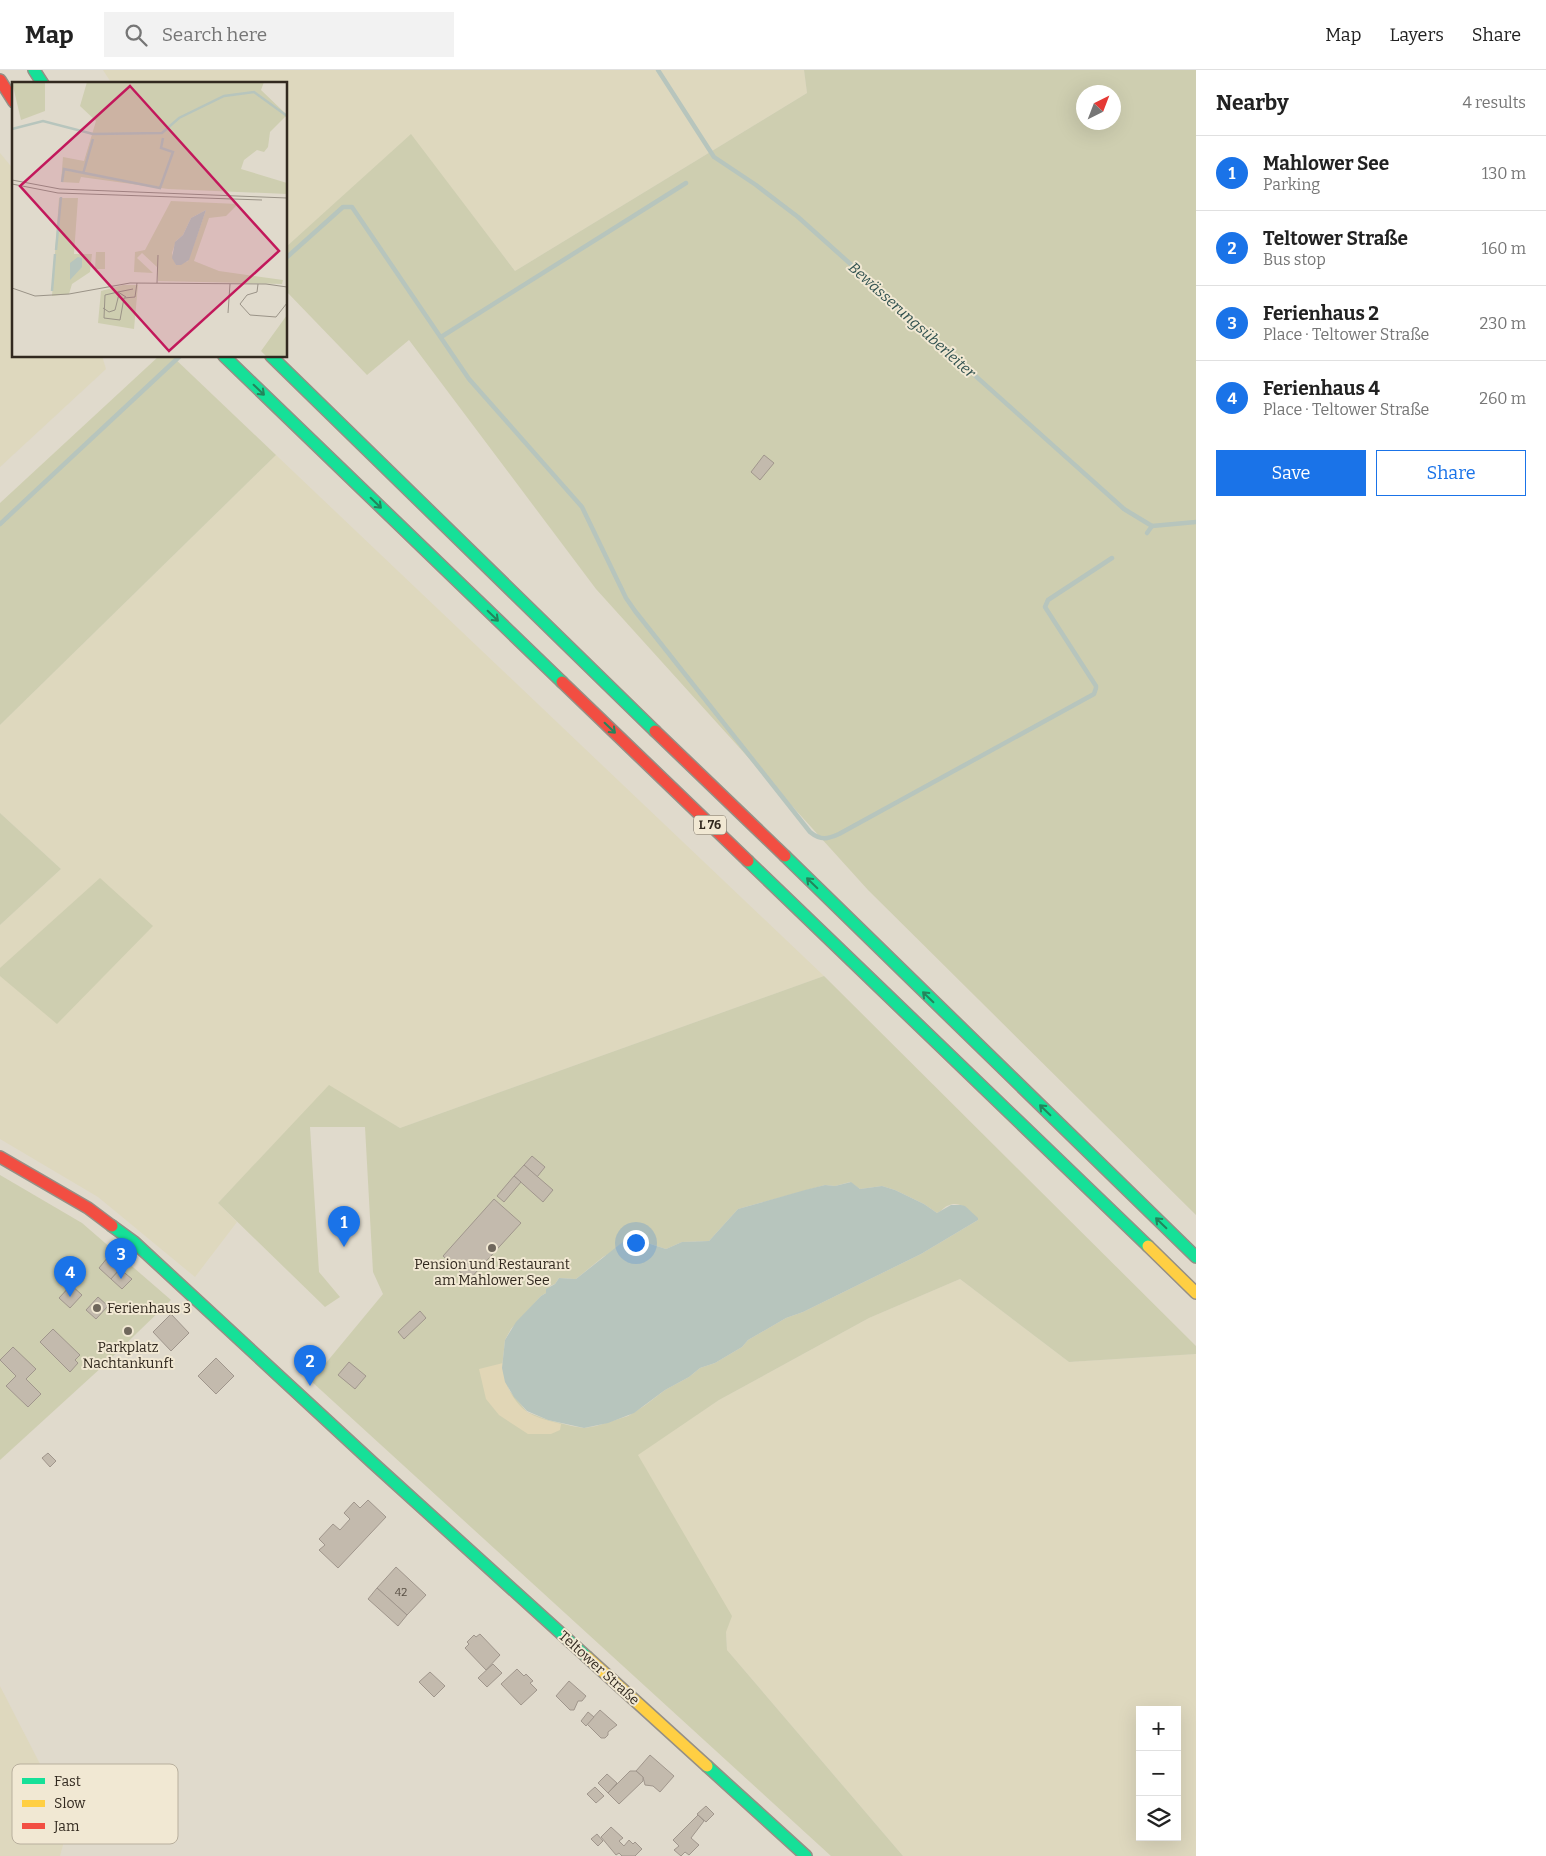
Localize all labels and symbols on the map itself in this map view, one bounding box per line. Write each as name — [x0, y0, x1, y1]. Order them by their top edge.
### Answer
inset map — [12, 82, 288, 358]
north arrow — [1076, 85, 1121, 130]
water label: Bewässerungsüberleiter — [845, 258, 980, 382]
one-way arrow — [253, 384, 266, 396]
one-way arrow — [370, 497, 383, 509]
one-way arrow — [487, 610, 500, 622]
one-way arrow — [604, 722, 616, 734]
road number: L 76 — [694, 816, 726, 834]
one-way arrow — [806, 877, 818, 889]
one-way arrow — [923, 991, 935, 1003]
one-way arrow — [1038, 1104, 1051, 1116]
pin: 1 — [328, 1206, 360, 1247]
one-way arrow — [1155, 1217, 1167, 1229]
your location — [623, 1230, 649, 1256]
pin: 3 — [105, 1238, 137, 1279]
marker: Pension und Restaurant am Mahlower See — [486, 1242, 498, 1254]
pin: 4 — [54, 1256, 86, 1297]
place label: Pension und Restaurant am Mahlower See — [414, 1256, 570, 1289]
place label: Ferienhaus 3 — [107, 1300, 191, 1317]
marker: Ferienhaus 3 — [91, 1302, 103, 1314]
marker: Parkplatz Nachtankunft — [122, 1325, 134, 1337]
place label: Parkplatz Nachtankunft — [83, 1339, 173, 1372]
pin: 2 — [294, 1345, 326, 1386]
house number: 42 — [395, 1586, 407, 1599]
street label: Teltower Straße — [555, 1627, 643, 1709]
legend — [12, 1764, 178, 1844]
text: Fast — [54, 1773, 81, 1790]
text: Slow — [54, 1795, 86, 1812]
text: Jam — [53, 1818, 80, 1835]

